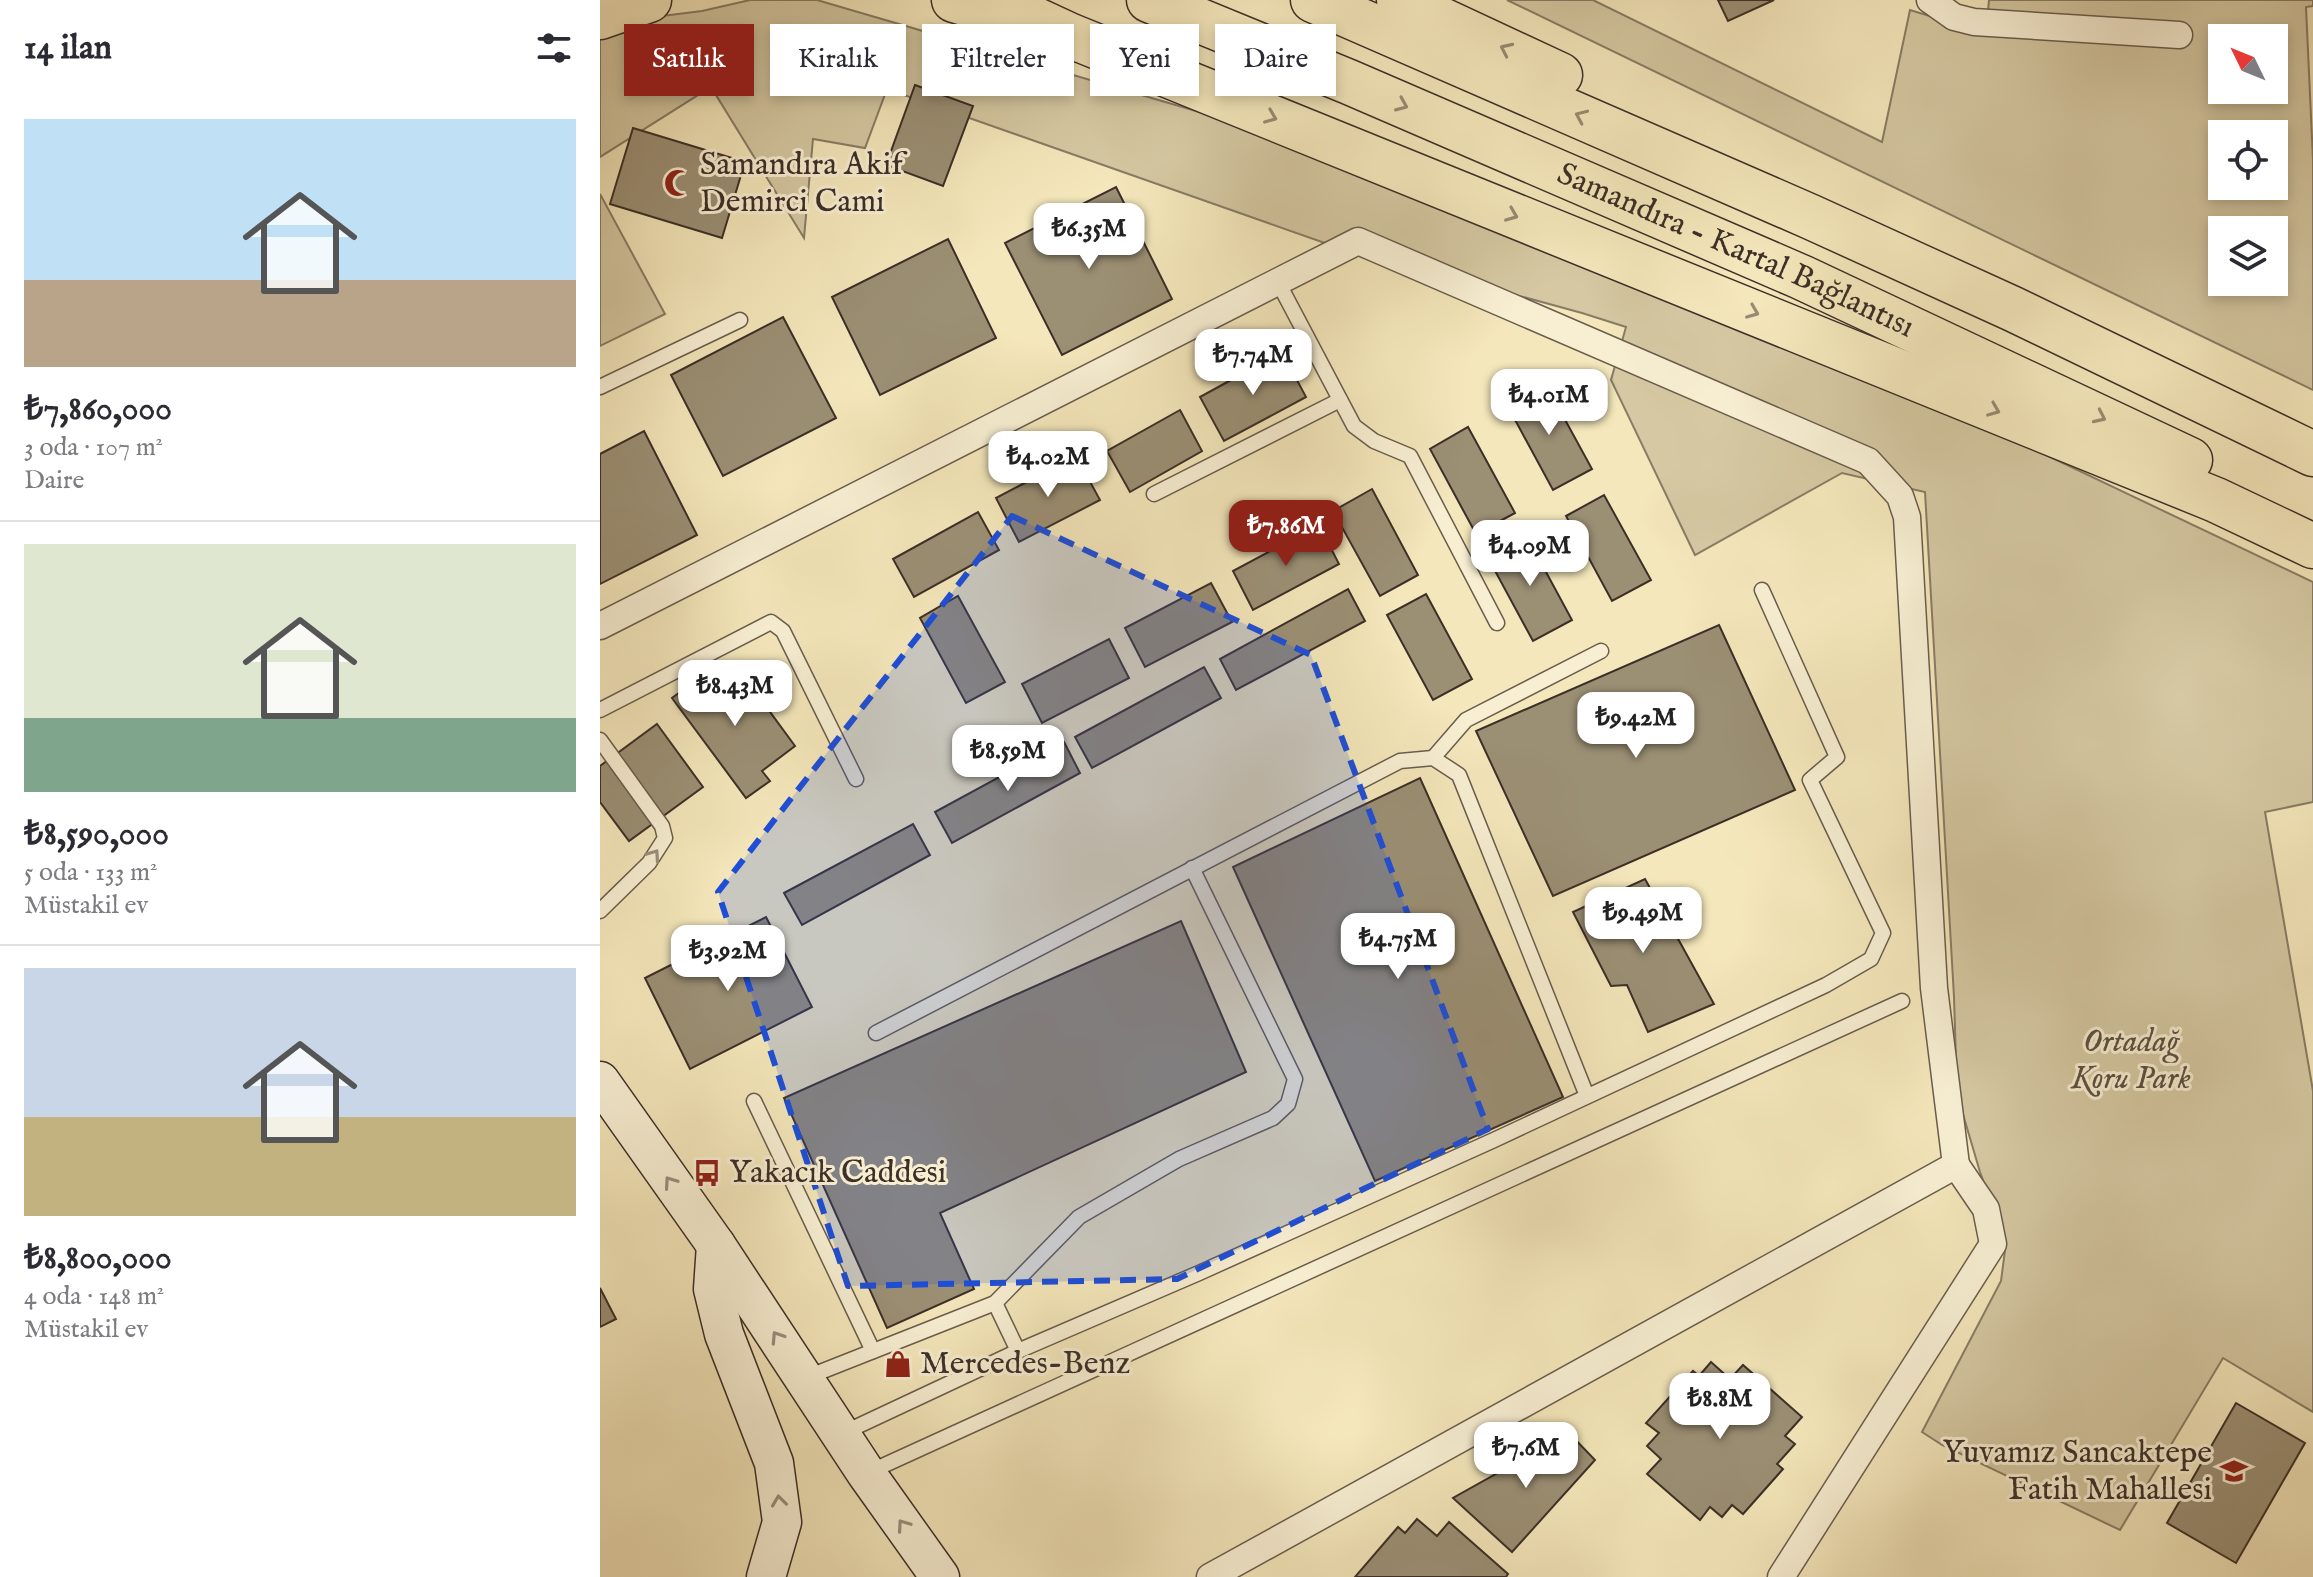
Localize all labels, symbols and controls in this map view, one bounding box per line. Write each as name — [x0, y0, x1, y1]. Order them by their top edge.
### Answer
chip: Satılık — [624, 24, 754, 96]
chip: Kiralık — [770, 24, 906, 96]
chip: Filtreler — [922, 24, 1074, 96]
chip: Yeni — [1090, 24, 1199, 96]
chip: Daire — [1215, 24, 1336, 96]
north arrow — [2208, 24, 2288, 104]
map controls — [2208, 24, 2288, 296]
icon: filters — [532, 26, 576, 70]
text: 14 ilan — [24, 27, 112, 70]
one-way arrow — [1500, 43, 1515, 59]
one-way arrow — [1394, 96, 1408, 112]
one-way arrow — [1263, 107, 1277, 124]
one-way arrow — [1575, 110, 1590, 126]
button: locate — [2208, 120, 2288, 200]
place label: Samandıra Akif Demirci Cami — [700, 145, 908, 223]
street label: Samandıra - Kartal Bağlantısı — [1551, 154, 1921, 348]
mosque icon: Samandıra Akif Demirci Cami — [663, 168, 693, 198]
icon: home — [228, 171, 372, 315]
pin: ₺6.35M — [1024, 203, 1154, 271]
one-way arrow — [1504, 205, 1518, 222]
text: ₺6.35M — [1052, 212, 1127, 245]
button: layers — [2208, 216, 2288, 296]
one-way arrow — [1745, 303, 1759, 319]
pin: ₺7.74M — [1188, 329, 1318, 397]
text: ₺7.74M — [1213, 338, 1293, 371]
pin: ₺4.01M — [1484, 369, 1614, 437]
text: ₺4.01M — [1509, 378, 1589, 411]
text: ₺7,860,000 — [24, 388, 172, 431]
one-way arrow — [1986, 400, 2000, 417]
one-way arrow — [2091, 407, 2106, 423]
text: 3 oda · 107 m² — [24, 431, 163, 464]
pin: ₺4.02M — [983, 431, 1113, 499]
text: ₺4.02M — [1006, 440, 1090, 473]
text: Daire — [24, 464, 85, 497]
pin: ₺7.86M — [1221, 500, 1351, 568]
text: ₺7.86M — [1247, 509, 1325, 542]
pin: ₺4.09M — [1465, 520, 1595, 588]
text: ₺4.09M — [1489, 529, 1571, 562]
icon: home — [228, 596, 372, 740]
pin: ₺8.43M — [670, 660, 800, 728]
text: ₺8.43M — [696, 669, 774, 702]
pin: ₺9.42M — [1571, 692, 1701, 760]
text: ₺9.42M — [1595, 701, 1677, 734]
pin: ₺8.59M — [943, 725, 1073, 793]
text: ₺8.59M — [970, 734, 1046, 767]
text: ₺8,590,000 — [24, 813, 169, 856]
one-way arrow — [644, 850, 659, 864]
text: 5 oda · 133 m² — [24, 856, 157, 889]
pin: ₺9.49M — [1578, 887, 1708, 955]
text: Müstakil ev — [24, 889, 148, 922]
text: ₺9.49M — [1603, 896, 1683, 929]
pin: ₺4.75M — [1333, 913, 1463, 981]
text: ₺4.75M — [1359, 922, 1437, 955]
pin: ₺3.92M — [663, 925, 793, 993]
text: ₺3.92M — [689, 934, 767, 967]
icon: home — [228, 1020, 372, 1164]
park label: Ortadağ Koru Park — [2070, 1022, 2191, 1100]
place label: Yakacık Caddesi — [729, 1153, 946, 1194]
bus stop icon: Yakacık Caddesi — [692, 1158, 722, 1188]
one-way arrow — [665, 1176, 680, 1190]
text: ₺8,800,000 — [24, 1237, 172, 1280]
text: 4 oda · 148 m² — [24, 1280, 164, 1313]
text: Müstakil ev — [24, 1313, 148, 1346]
one-way arrow — [772, 1332, 787, 1346]
place label: Mercedes-Benz — [920, 1344, 1130, 1385]
shop icon: Mercedes-Benz — [883, 1349, 913, 1379]
pin: ₺8.8M — [1664, 1373, 1776, 1441]
text: ₺8.8M — [1687, 1382, 1753, 1415]
pin: ₺7.6M — [1470, 1422, 1582, 1490]
text: ₺7.6M — [1492, 1431, 1560, 1464]
place label: Yuvamız Sancaktepe Fatih Mahallesi — [1942, 1433, 2212, 1511]
school or university icon: Yuvamız Sancaktepe Fatih Mahallesi — [2219, 1456, 2249, 1486]
one-way arrow — [771, 1494, 788, 1508]
one-way arrow — [898, 1519, 913, 1533]

